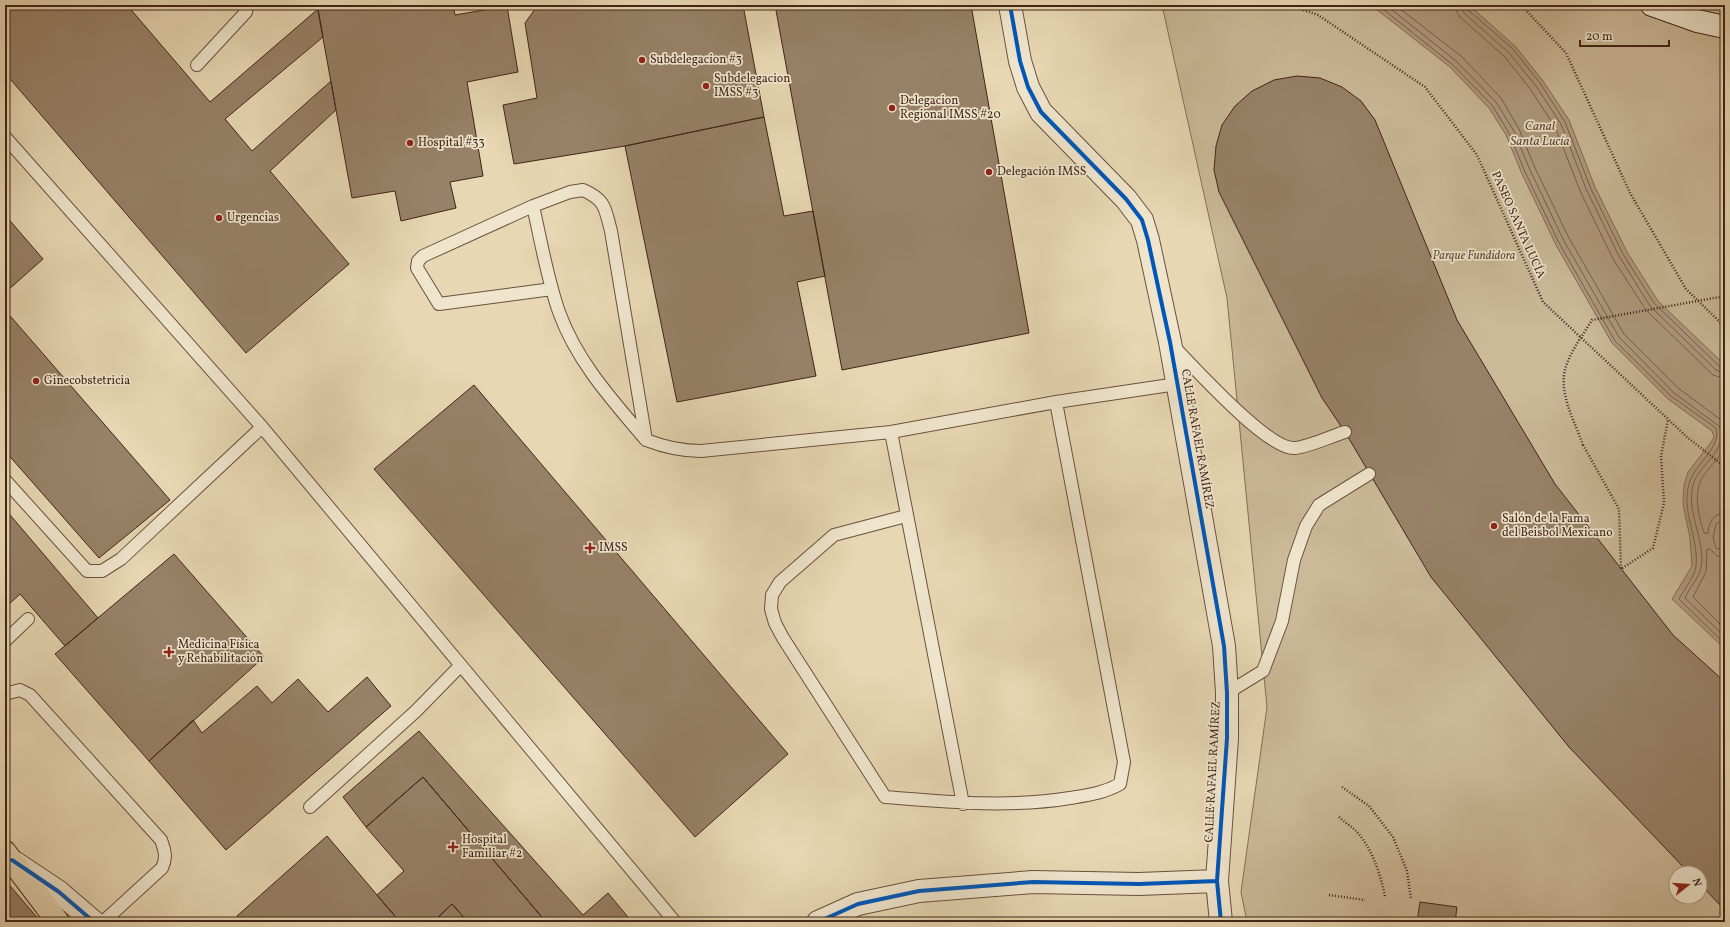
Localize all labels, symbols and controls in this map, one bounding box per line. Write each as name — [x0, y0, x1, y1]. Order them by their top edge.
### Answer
scale bar — [1580, 22, 1669, 48]
text: 20 m — [1586, 29, 1613, 45]
place label: Subdelegacion #3 — [650, 52, 742, 68]
marker: Subdelegacion #3 — [637, 55, 647, 65]
place label: Subdelegacion IMSS #3 — [714, 71, 790, 101]
marker: Subdelegacion IMSS #3 — [701, 81, 711, 91]
place label: Delegacion Regional IMSS #20 — [900, 93, 1001, 123]
marker: Delegacion Regional IMSS #20 — [887, 103, 897, 113]
water label: Canal Santa Lucía — [1510, 118, 1570, 151]
place label: Hospital #33 — [418, 135, 485, 151]
marker: Hospital #33 — [405, 138, 415, 148]
place label: Delegación IMSS — [997, 164, 1086, 180]
marker: Delegación IMSS — [984, 167, 994, 177]
street label: PASEO SANTA LUCÍA — [1487, 168, 1550, 282]
place label: Urgencias — [227, 210, 279, 226]
marker: Urgencias — [214, 213, 224, 223]
park label: Parque Fundidora — [1432, 248, 1516, 264]
street label: CALLE RAFAEL RAMÍREZ — [1177, 368, 1218, 510]
place label: Ginecobstetricia — [44, 373, 130, 389]
marker: Ginecobstetricia — [31, 376, 41, 386]
place label: Salón de la Fama del Beisbol Mexicano — [1502, 511, 1613, 541]
marker: Salón de la Fama del Beisbol Mexicano — [1489, 521, 1499, 531]
place label: IMSS — [599, 540, 628, 556]
marker: IMSS — [584, 542, 596, 554]
place label: Medicina Física y Rehabilitación — [178, 637, 263, 667]
marker: Medicina Física y Rehabilitación — [163, 646, 175, 658]
street label: CALLE RAFAEL RAMÍREZ — [1200, 701, 1225, 843]
place label: Hospital Familiar #2 — [462, 832, 523, 862]
marker: Hospital Familiar #2 — [447, 841, 459, 853]
north arrow — [1668, 865, 1708, 905]
text: N — [1688, 876, 1704, 889]

